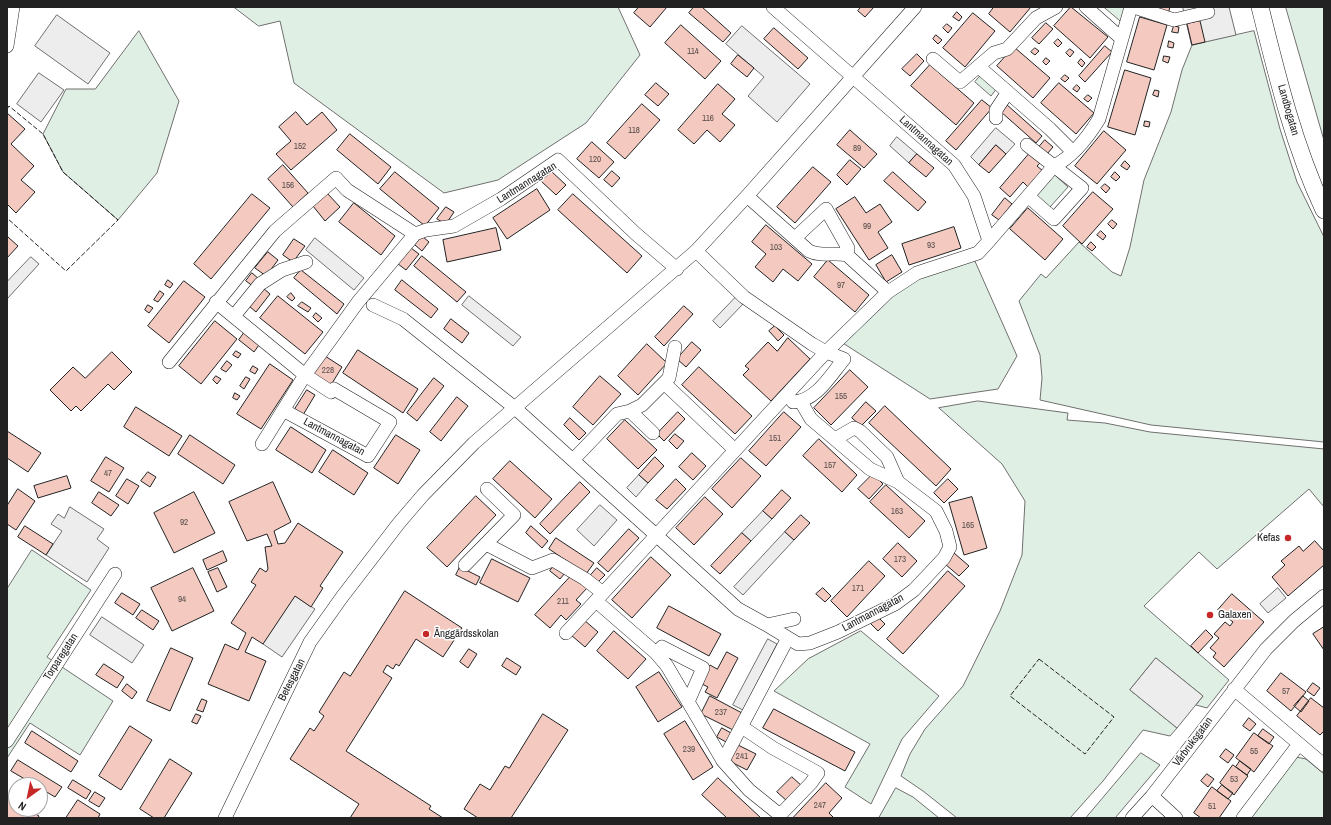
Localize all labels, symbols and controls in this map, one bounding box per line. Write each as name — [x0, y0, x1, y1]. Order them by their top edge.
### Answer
house number: 114 — [687, 47, 699, 57]
street label: Landbogatan — [1274, 83, 1302, 137]
street label: Lantmannagatan — [896, 113, 956, 169]
house number: 116 — [702, 114, 714, 124]
house number: 118 — [628, 126, 640, 136]
house number: 152 — [294, 142, 306, 152]
house number: 89 — [853, 144, 861, 154]
house number: 120 — [589, 155, 601, 165]
street label: Lantmannagatan — [495, 159, 559, 207]
house number: 156 — [282, 181, 294, 191]
house number: 99 — [863, 222, 871, 232]
house number: 93 — [927, 241, 935, 251]
house number: 103 — [770, 243, 782, 253]
house number: 97 — [837, 281, 845, 291]
house number: 228 — [322, 366, 334, 376]
house number: 155 — [835, 392, 847, 402]
street label: Lantmannagatan — [301, 415, 367, 459]
house number: 151 — [769, 434, 781, 444]
house number: 157 — [824, 461, 836, 471]
house number: 47 — [104, 469, 112, 479]
house number: 163 — [891, 507, 903, 517]
house number: 92 — [180, 518, 188, 528]
house number: 165 — [962, 521, 974, 531]
place label: Kefas — [1257, 531, 1280, 545]
marker: Kefas — [1283, 533, 1293, 543]
house number: 173 — [894, 555, 906, 565]
house number: 171 — [852, 584, 864, 594]
street label: Lantmannagatan — [840, 591, 906, 635]
house number: 94 — [178, 595, 186, 605]
house number: 211 — [557, 597, 569, 607]
place label: Galaxen — [1218, 608, 1252, 622]
marker: Galaxen — [1205, 610, 1215, 620]
place label: Änggårdsskolan — [434, 627, 499, 641]
marker: Änggårdsskolan — [421, 629, 431, 639]
street label: Torparegatan — [41, 631, 81, 683]
street label: Betesgatan — [276, 657, 308, 703]
house number: 57 — [1282, 687, 1290, 697]
house number: 237 — [715, 708, 727, 718]
street label: Vårbruksgatan — [1170, 715, 1216, 769]
house number: 239 — [683, 745, 695, 755]
house number: 55 — [1250, 747, 1258, 757]
house number: 241 — [736, 752, 748, 762]
house number: 53 — [1230, 775, 1238, 785]
north arrow — [8, 777, 48, 817]
text: N — [15, 799, 29, 814]
house number: 247 — [814, 801, 826, 811]
house number: 51 — [1208, 802, 1216, 812]

